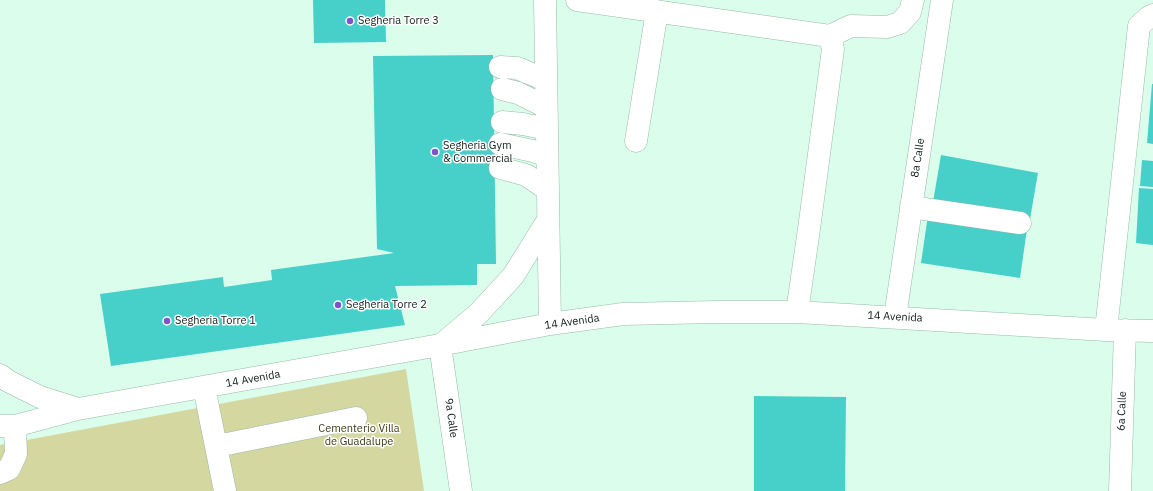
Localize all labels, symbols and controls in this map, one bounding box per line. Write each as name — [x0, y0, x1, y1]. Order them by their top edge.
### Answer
place label: Segheria Torre 3 — [358, 14, 439, 28]
marker: Segheria Torre 3 — [345, 16, 355, 26]
street label: 8a Calle — [908, 137, 928, 179]
place label: Segheria Gym & Commercial — [443, 139, 513, 165]
marker: Segheria Gym & Commercial — [430, 147, 440, 157]
place label: Segheria Torre 2 — [346, 298, 427, 312]
marker: Segheria Torre 2 — [333, 300, 343, 310]
street label: 14 Avenida — [867, 309, 923, 325]
street label: 14 Avenida — [544, 312, 600, 332]
place label: Segheria Torre 1 — [175, 314, 256, 328]
marker: Segheria Torre 1 — [162, 316, 172, 326]
street label: 14 Avenida — [225, 368, 281, 390]
street label: 6a Calle — [1115, 391, 1129, 431]
street label: 9a Calle — [442, 397, 460, 439]
park label: Cementerio Villa de Guadalupe — [318, 422, 400, 448]

